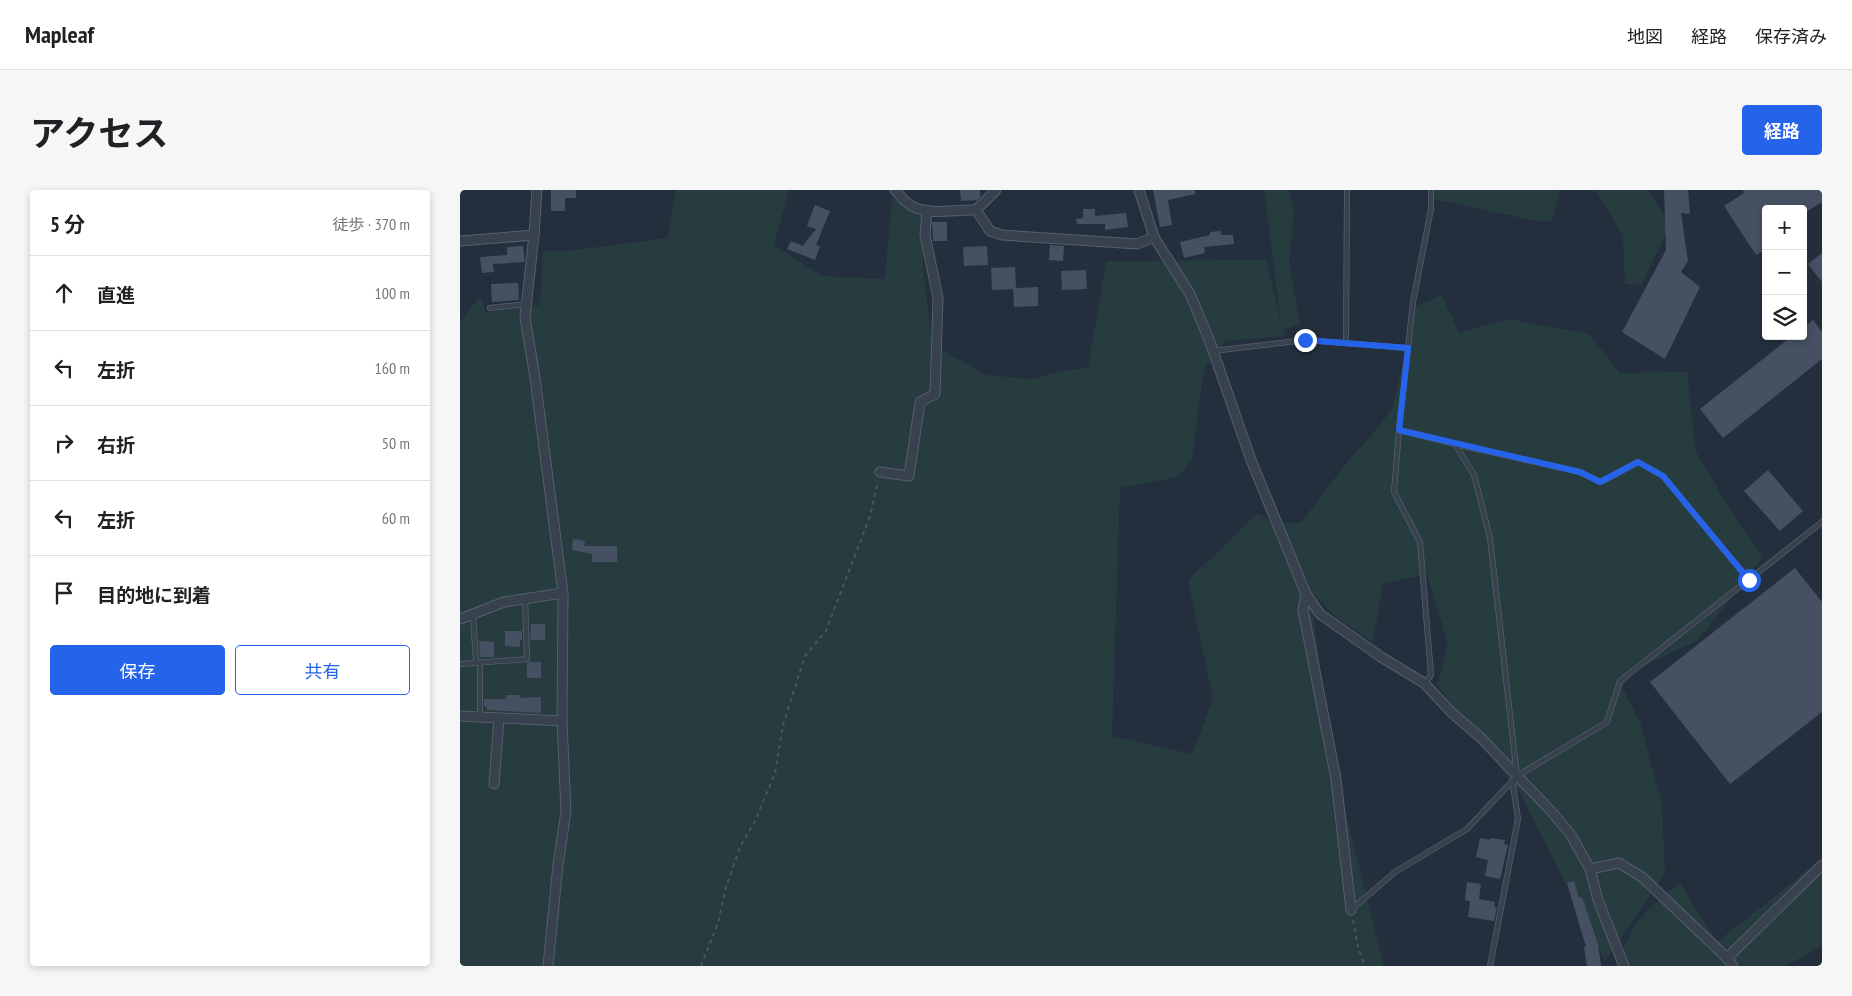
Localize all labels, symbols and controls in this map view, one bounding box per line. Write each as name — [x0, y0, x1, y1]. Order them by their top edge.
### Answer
text: Mapleaf — [25, 19, 94, 50]
text: 地図 — [1627, 25, 1663, 48]
text: 経路 — [1691, 25, 1727, 48]
text: 保存済み — [1755, 25, 1827, 48]
button: 経路 — [1742, 105, 1822, 155]
text: アクセス — [30, 110, 168, 156]
map controls — [1762, 205, 1807, 340]
button: + — [1762, 205, 1807, 250]
text: 5 分 — [50, 211, 85, 238]
text: 徒歩 · 370 m — [332, 214, 410, 234]
button: − — [1762, 250, 1807, 295]
icon: ahead — [50, 279, 78, 307]
text: 直進 — [97, 283, 135, 307]
text: 100 m — [375, 283, 410, 303]
button: layers — [1762, 295, 1807, 340]
route end — [1294, 329, 1317, 352]
icon: left — [50, 354, 78, 382]
text: 左折 — [97, 358, 135, 382]
text: 160 m — [375, 358, 410, 378]
icon: right — [50, 429, 78, 457]
text: 右折 — [97, 433, 135, 457]
text: 50 m — [382, 433, 410, 453]
icon: left — [50, 504, 78, 532]
text: 左折 — [97, 508, 135, 532]
text: 60 m — [382, 508, 410, 528]
route start — [1738, 569, 1761, 592]
icon: arrive — [50, 579, 78, 607]
text: 目的地に到着 — [97, 583, 211, 607]
button: 保存 — [50, 645, 225, 695]
button: 共有 — [235, 645, 410, 695]

